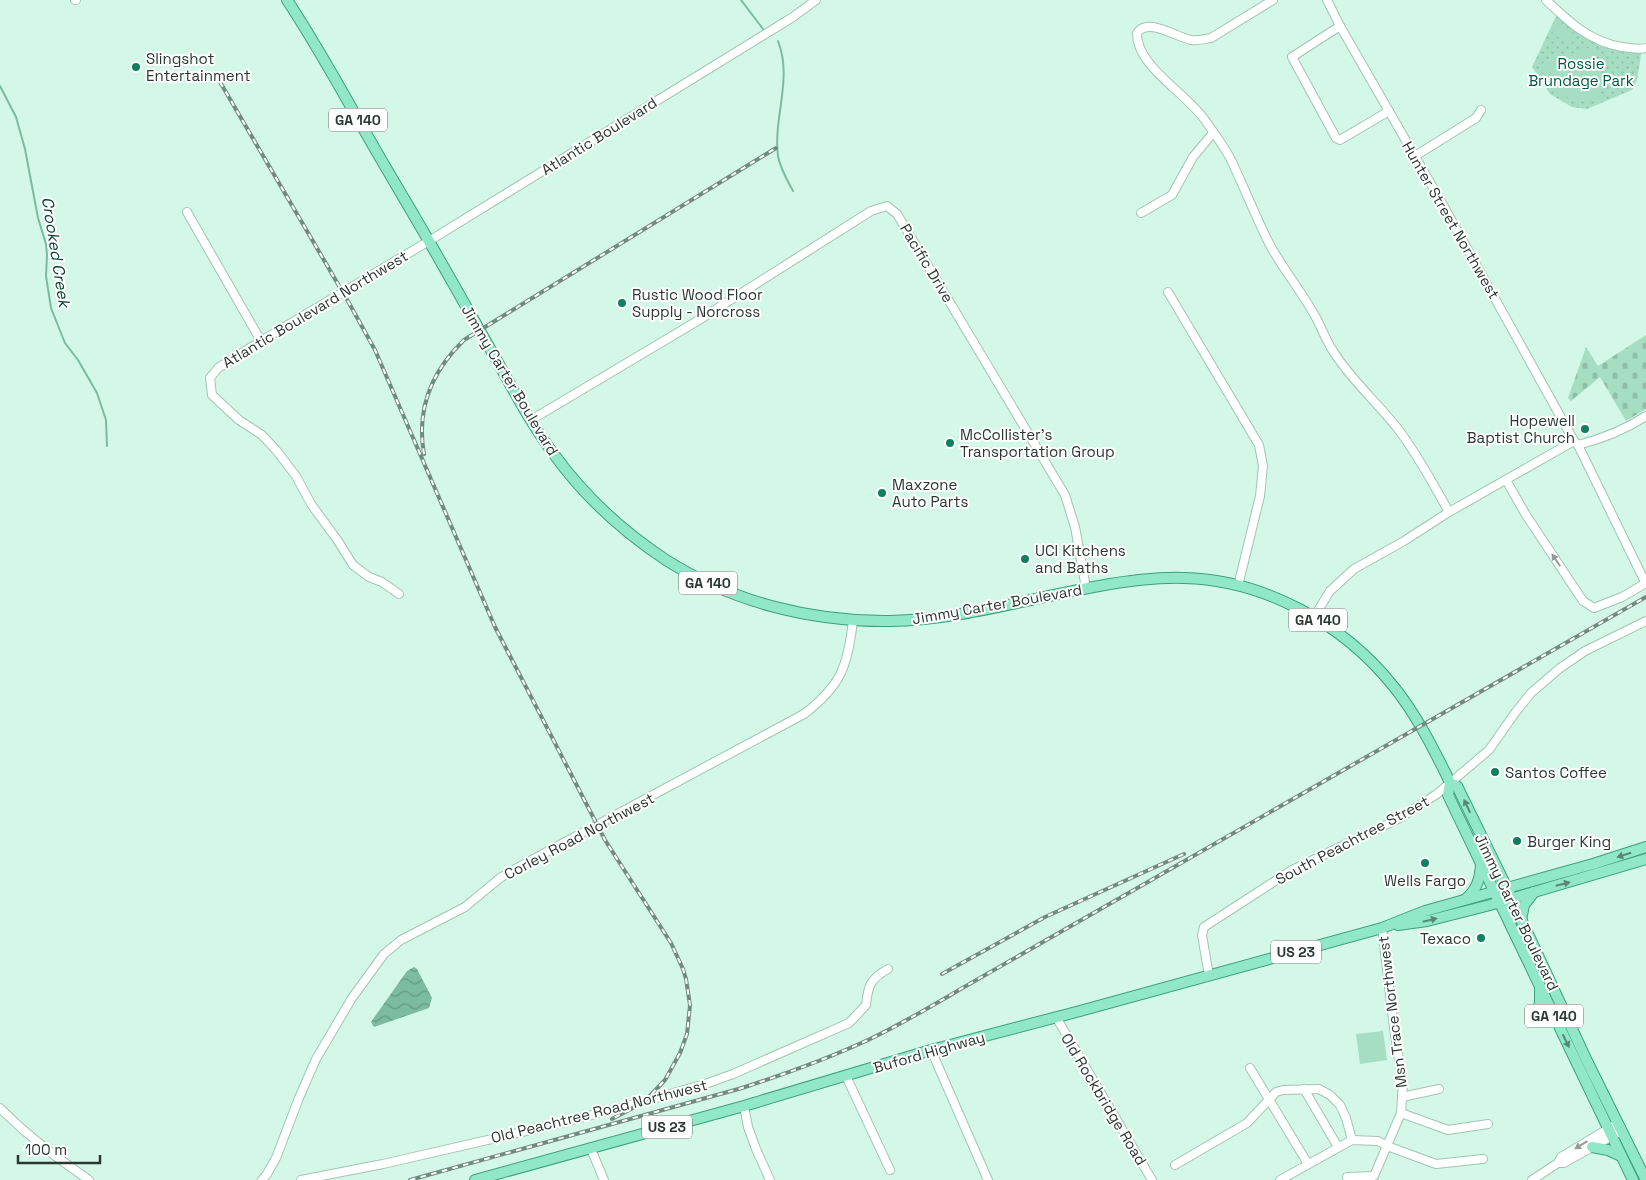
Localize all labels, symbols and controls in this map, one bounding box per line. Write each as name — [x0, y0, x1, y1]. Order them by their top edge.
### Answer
place label: Slingshot Entertainment — [146, 49, 251, 85]
park label: Rossie Brundage Park — [1528, 54, 1634, 90]
marker: Slingshot Entertainment — [130, 61, 142, 73]
street label: Atlantic Boulevard — [538, 93, 660, 179]
road number: GA 140 — [329, 108, 387, 132]
street label: Hunter Street Northwest — [1398, 138, 1504, 302]
water label: Crooked Creek — [37, 195, 75, 311]
street label: Pacific Drive — [896, 220, 958, 306]
street label: Atlantic Boulevard Northwest — [219, 246, 411, 372]
place label: Rustic Wood Floor Supply - Norcross — [632, 285, 763, 321]
marker: Rustic Wood Floor Supply - Norcross — [616, 297, 628, 309]
street label: Jimmy Carter Boulevard — [457, 301, 563, 459]
place label: Hopewell Baptist Church — [1467, 411, 1575, 447]
marker: Hopewell Baptist Church — [1579, 423, 1591, 435]
place label: McCollister's Transportation Group — [960, 425, 1115, 461]
marker: McCollister's Transportation Group — [944, 437, 956, 449]
place label: Maxzone Auto Parts — [892, 475, 968, 511]
marker: Maxzone Auto Parts — [876, 487, 888, 499]
place label: UCI Kitchens and Baths — [1035, 541, 1126, 577]
marker: UCI Kitchens and Baths — [1019, 553, 1031, 565]
one-way arrow — [1551, 553, 1561, 567]
road number: GA 140 — [679, 572, 737, 594]
street label: Jimmy Carter Boulevard — [910, 580, 1084, 628]
road number: GA 140 — [1289, 608, 1347, 632]
place label: Santos Coffee — [1505, 763, 1607, 782]
marker: Santos Coffee — [1489, 766, 1501, 778]
street label: Corley Road Northwest — [501, 788, 657, 884]
street label: South Peachtree Street — [1272, 791, 1432, 889]
one-way arrow — [1462, 799, 1470, 813]
street label: Jimmy Carter Boulevard — [1471, 830, 1563, 994]
place label: Burger King — [1527, 832, 1611, 851]
marker: Burger King — [1511, 835, 1523, 847]
one-way arrow — [1616, 851, 1631, 859]
marker: Wells Fargo — [1419, 857, 1431, 869]
place label: Wells Fargo — [1384, 871, 1466, 890]
one-way arrow — [1555, 880, 1570, 888]
one-way arrow — [1423, 916, 1438, 924]
place label: Texaco — [1420, 929, 1471, 948]
marker: Texaco — [1475, 932, 1487, 944]
street label: Msn Trace Northwest — [1373, 935, 1411, 1089]
road number: US 23 — [1271, 940, 1321, 964]
road number: GA 140 — [1525, 1004, 1583, 1028]
street label: Buford Highway — [871, 1027, 987, 1077]
street label: Old Rockbridge Road — [1057, 1029, 1151, 1169]
one-way arrow — [1562, 1034, 1570, 1048]
street label: Old Peachtree Road Northwest — [489, 1075, 709, 1147]
road number: US 23 — [642, 1116, 692, 1138]
scale bar — [18, 1132, 100, 1164]
text: 100 m — [25, 1140, 67, 1159]
one-way arrow — [1575, 1140, 1588, 1149]

